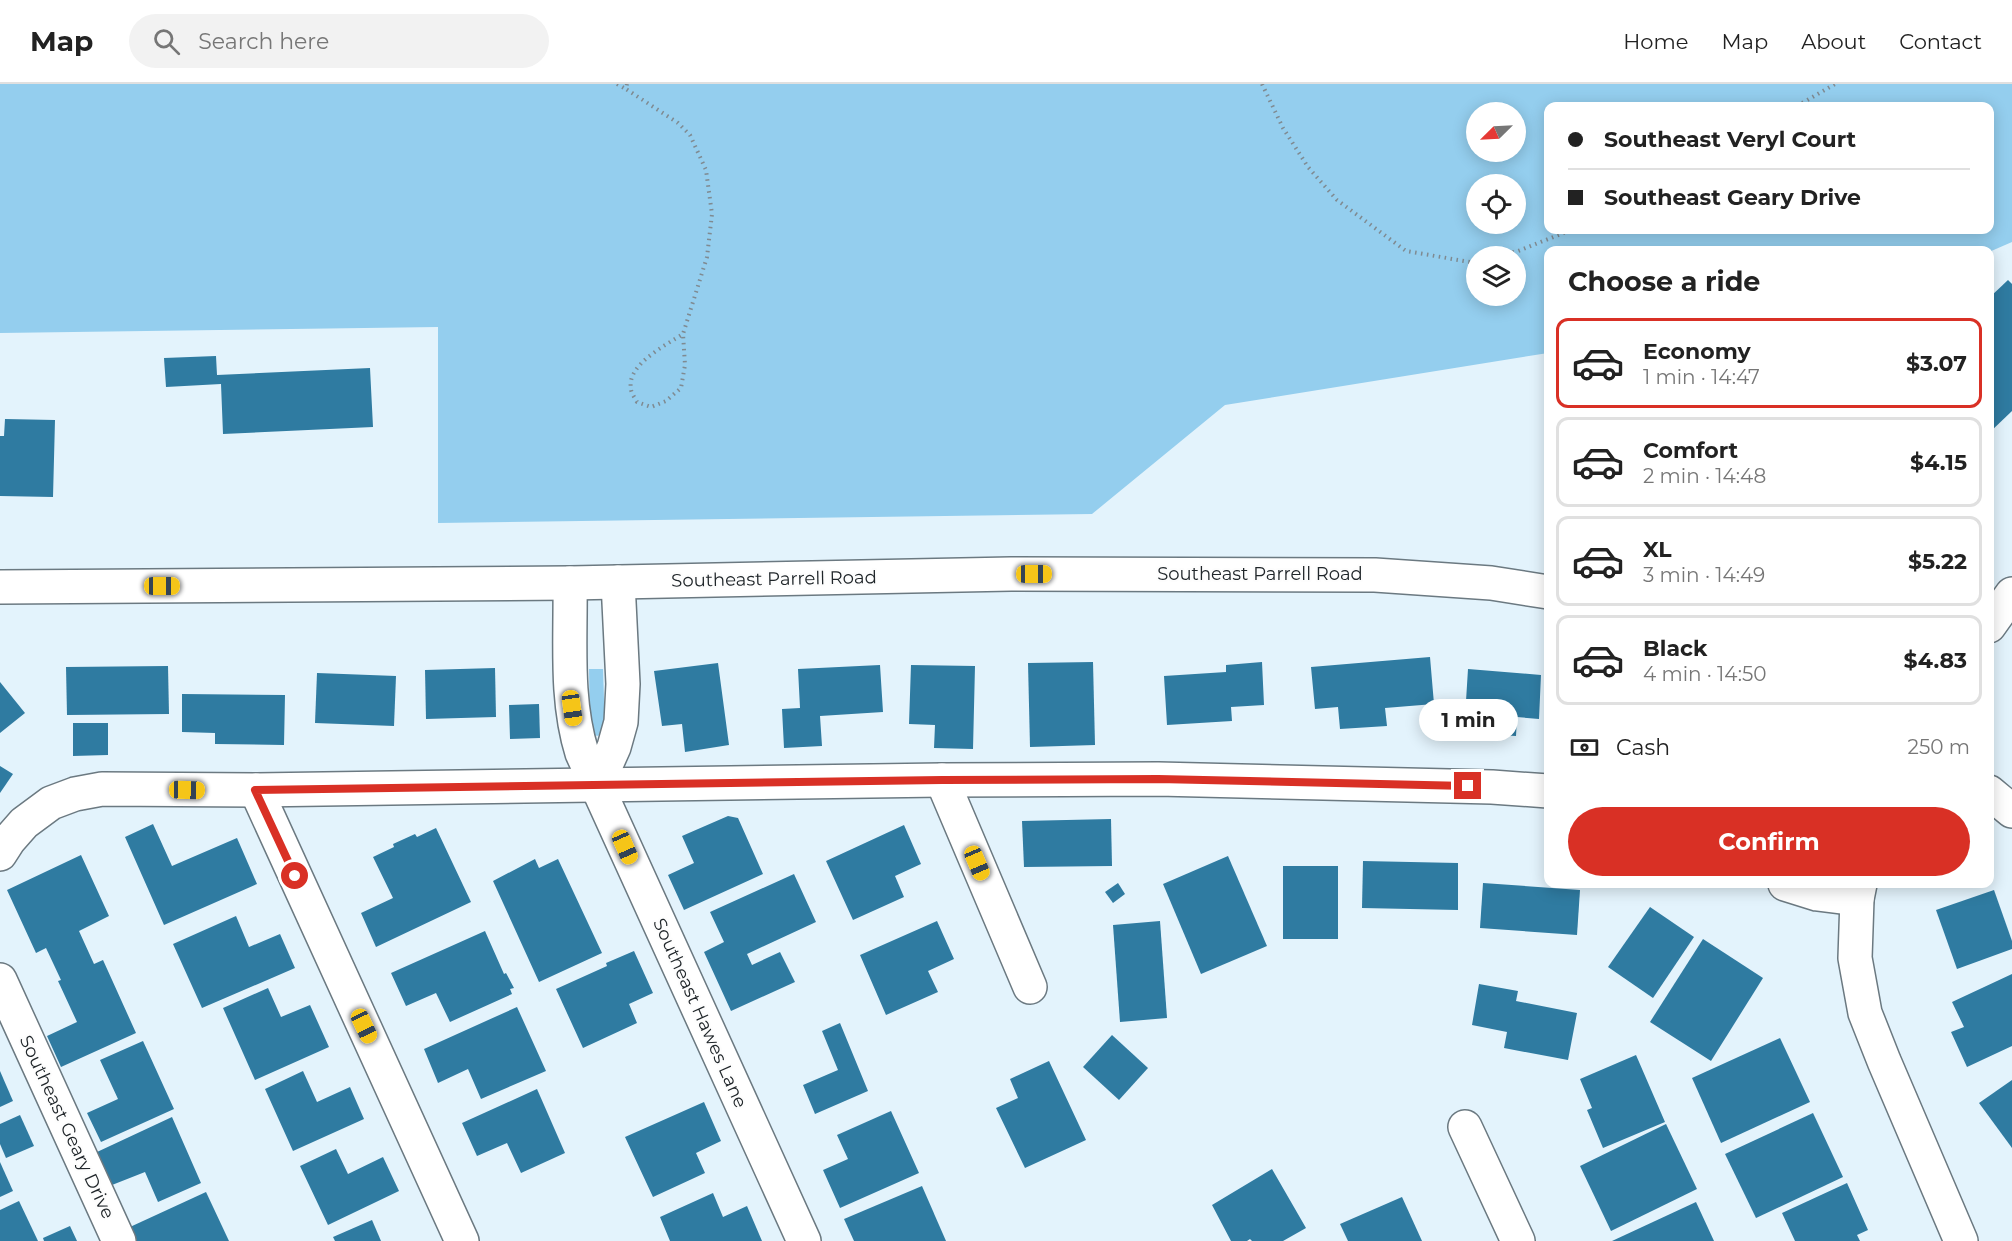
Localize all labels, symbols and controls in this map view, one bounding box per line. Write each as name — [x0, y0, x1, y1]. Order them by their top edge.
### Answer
search box — [129, 14, 549, 68]
text: Map — [30, 24, 93, 58]
icon: search — [150, 25, 183, 58]
text: Search here — [198, 28, 329, 55]
text: Home — [1623, 29, 1688, 54]
text: Map — [1721, 29, 1768, 54]
text: About — [1801, 29, 1866, 54]
text: Contact — [1899, 29, 1982, 54]
north arrow — [1466, 102, 1526, 162]
map controls — [1466, 102, 1526, 306]
text: Southeast Veryl Court — [1604, 126, 1856, 153]
button: locate — [1466, 174, 1526, 234]
text: Southeast Geary Drive — [1604, 184, 1861, 211]
button: layers — [1466, 246, 1526, 306]
text: Choose a ride — [1568, 265, 1760, 298]
icon: car — [1571, 336, 1625, 390]
text: Economy — [1643, 338, 1751, 365]
text: $3.07 — [1906, 350, 1967, 377]
text: 1 min · 14:47 — [1643, 365, 1760, 389]
icon: car — [1571, 435, 1625, 489]
text: Comfort — [1643, 437, 1738, 464]
text: $4.15 — [1910, 449, 1967, 476]
text: 2 min · 14:48 — [1643, 464, 1766, 488]
icon: car — [1571, 534, 1625, 588]
text: XL — [1643, 536, 1672, 563]
text: $5.22 — [1908, 548, 1967, 575]
street label: Southeast Parrell Road — [1157, 563, 1363, 585]
text: 3 min · 14:49 — [1643, 563, 1765, 587]
car — [1016, 565, 1052, 583]
street label: Southeast Parrell Road — [671, 566, 877, 592]
car — [144, 577, 180, 595]
icon: car — [1571, 633, 1625, 687]
text: Black — [1643, 635, 1707, 662]
text: $4.83 — [1904, 647, 1967, 674]
text: 4 min · 14:50 — [1643, 662, 1766, 686]
car — [561, 689, 583, 727]
callout: 1 min — [1418, 699, 1518, 741]
text: 1 min — [1441, 708, 1496, 732]
icon: cash — [1568, 731, 1601, 764]
text: Cash — [1616, 734, 1670, 761]
text: 250 m — [1908, 735, 1970, 759]
route end — [1454, 772, 1481, 799]
car — [169, 781, 205, 799]
button: Confirm — [1568, 807, 1970, 876]
car — [609, 827, 641, 867]
car — [962, 843, 992, 883]
route start — [281, 862, 308, 889]
street label: Southeast Hawes Lane — [648, 915, 752, 1111]
car — [348, 1006, 380, 1046]
street label: Southeast Geary Drive — [15, 1032, 119, 1222]

